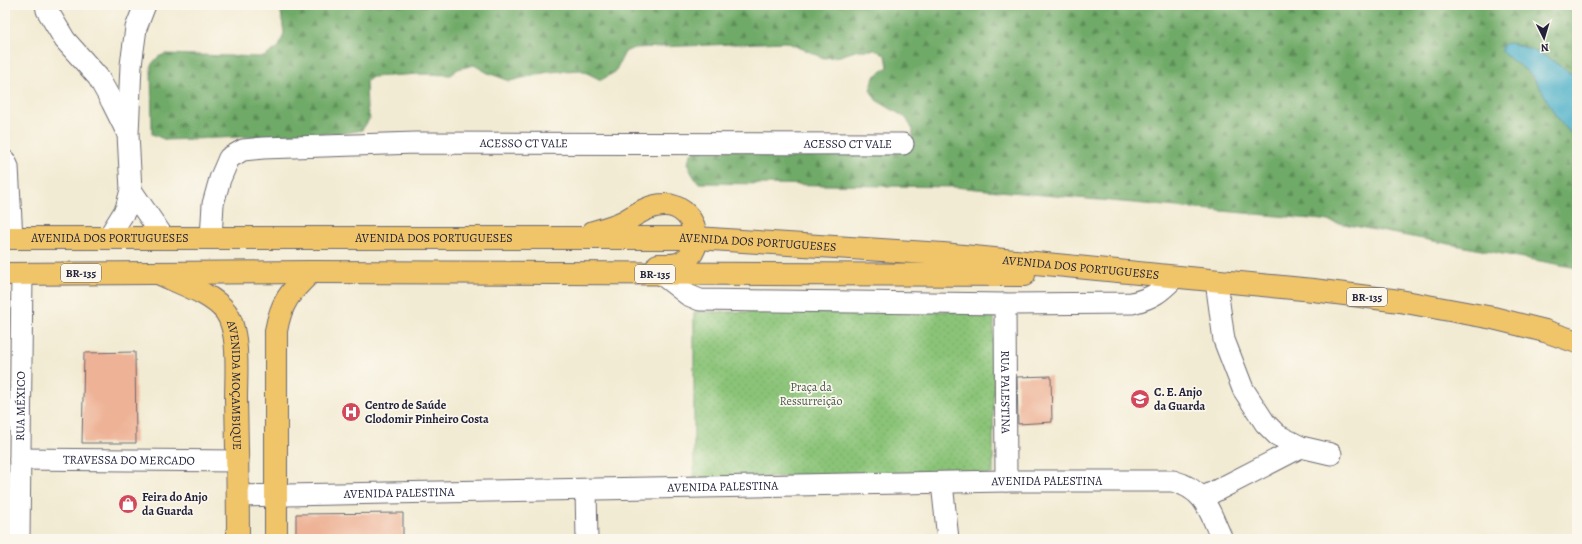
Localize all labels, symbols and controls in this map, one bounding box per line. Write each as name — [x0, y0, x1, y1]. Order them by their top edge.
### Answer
north arrow — [1524, 18, 1564, 58]
text: N — [1540, 40, 1549, 55]
street label: ACESSO CT VALE — [479, 135, 568, 151]
street label: ACESSO CT VALE — [803, 136, 892, 152]
street label: AVENIDA DOS PORTUGUESES — [30, 230, 189, 246]
street label: AVENIDA DOS PORTUGUESES — [354, 230, 513, 246]
street label: AVENIDA DOS PORTUGUESES — [678, 230, 837, 255]
street label: AVENIDA DOS PORTUGUESES — [1001, 252, 1160, 283]
road number: BR-135 — [61, 264, 101, 282]
road number: BR-135 — [635, 265, 675, 283]
road number: BR-135 — [1347, 288, 1387, 306]
street label: AVENIDA MOÇAMBIQUE — [223, 317, 245, 450]
street label: RUA PALESTINA — [997, 350, 1014, 435]
street label: RUA MÉXICO — [12, 371, 29, 441]
park label: Praça da Ressurreição — [780, 379, 842, 409]
place label: C. E. Anjo da Guarda — [1154, 384, 1206, 414]
school or university icon: C. E. Anjo da Guarda — [1129, 388, 1151, 410]
place label: Centro de Saúde Clodomir Pinheiro Costa — [365, 397, 489, 427]
hospital icon: Centro de Saúde Clodomir Pinheiro Costa — [340, 401, 362, 423]
street label: TRAVESSA DO MERCADO — [63, 451, 195, 469]
street label: AVENIDA PALESTINA — [990, 473, 1103, 489]
street label: AVENIDA PALESTINA — [666, 477, 779, 496]
street label: AVENIDA PALESTINA — [342, 484, 455, 502]
place label: Feira do Anjo da Guarda — [142, 489, 208, 519]
shop icon: Feira do Anjo da Guarda — [117, 493, 139, 515]

